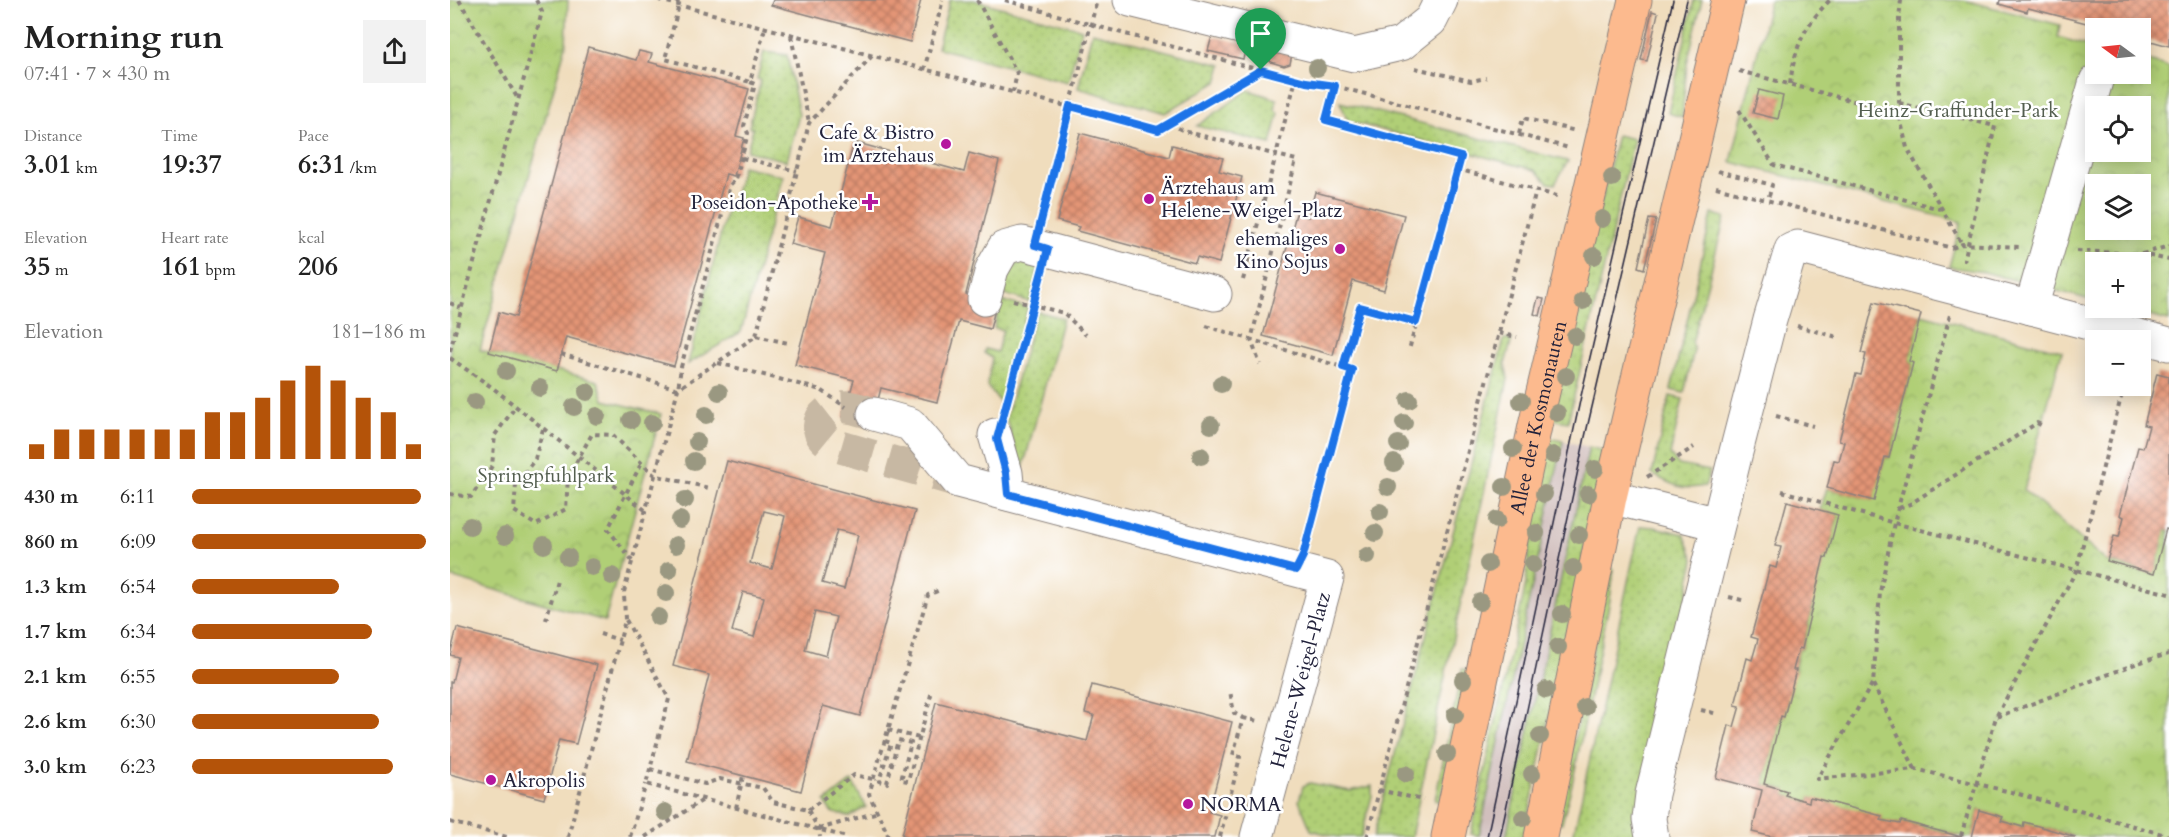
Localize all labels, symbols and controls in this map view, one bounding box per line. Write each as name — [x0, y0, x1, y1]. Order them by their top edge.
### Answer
pin — [1235, 8, 1286, 70]
text: Morning run — [24, 15, 224, 60]
icon: arrive — [1244, 17, 1277, 50]
north arrow — [2085, 18, 2151, 84]
map controls — [2085, 18, 2151, 396]
button: share — [363, 20, 426, 83]
text: 07:41 · 7 × 430 m — [24, 60, 170, 87]
button: locate — [2085, 96, 2151, 162]
park label: Heinz-Graffunder-Park — [1857, 97, 2059, 124]
place label: Cafe & Bistro im Ärztehaus — [819, 119, 934, 169]
text: Distance — [24, 125, 82, 147]
text: Time — [161, 125, 198, 147]
text: Pace — [298, 125, 329, 147]
marker: Cafe & Bistro im Ärztehaus — [939, 137, 953, 151]
text: 3.01 — [24, 147, 72, 182]
text: 19:37 — [161, 147, 222, 182]
text: 6:31 — [298, 147, 346, 182]
text: km — [72, 157, 98, 179]
text: /km — [346, 157, 377, 179]
place label: Ärztehaus am Helene-Weigel-Platz — [1161, 174, 1342, 224]
button: layers — [2085, 174, 2151, 240]
place label: Poseidon-Apotheke — [690, 189, 858, 216]
marker: Ärztehaus am Helene-Weigel-Platz — [1142, 192, 1156, 206]
marker: Poseidon-Apotheke — [863, 195, 877, 209]
place label: ehemaliges Kino Sojus — [1236, 225, 1328, 275]
text: Elevation — [24, 227, 88, 249]
text: Heart rate — [161, 227, 229, 249]
text: kcal — [298, 227, 325, 249]
marker: ehemaliges Kino Sojus — [1333, 242, 1347, 256]
text: 35 — [24, 249, 51, 284]
text: 161 — [161, 249, 201, 284]
text: 206 — [298, 249, 338, 284]
button: + — [2085, 252, 2151, 318]
text: m — [51, 259, 68, 281]
text: bpm — [201, 259, 236, 281]
street label: Allee der Kosmonauten — [1504, 317, 1573, 517]
text: Elevation — [24, 318, 103, 345]
text: 181–186 m — [331, 318, 426, 345]
button: − — [2085, 330, 2151, 396]
park label: Springpfuhlpark — [477, 462, 615, 489]
text: 430 m — [24, 483, 79, 510]
text: 6:11 — [120, 483, 156, 510]
text: 860 m — [24, 528, 79, 555]
text: 6:09 — [120, 528, 156, 555]
text: 1.3 km — [24, 573, 87, 600]
text: 6:54 — [120, 573, 156, 600]
street label: Helene-Weigel-Platz — [1264, 589, 1337, 771]
text: 1.7 km — [24, 618, 87, 645]
text: 6:34 — [120, 618, 156, 645]
text: 2.1 km — [24, 663, 87, 690]
text: 6:55 — [120, 663, 156, 690]
text: 2.6 km — [24, 708, 87, 735]
text: 6:30 — [120, 708, 156, 735]
text: 3.0 km — [24, 753, 87, 780]
text: 6:23 — [120, 753, 156, 780]
place label: Akropolis — [503, 767, 585, 794]
marker: Akropolis — [484, 773, 498, 787]
place label: NORMA — [1200, 791, 1282, 818]
marker: NORMA — [1181, 797, 1195, 811]

